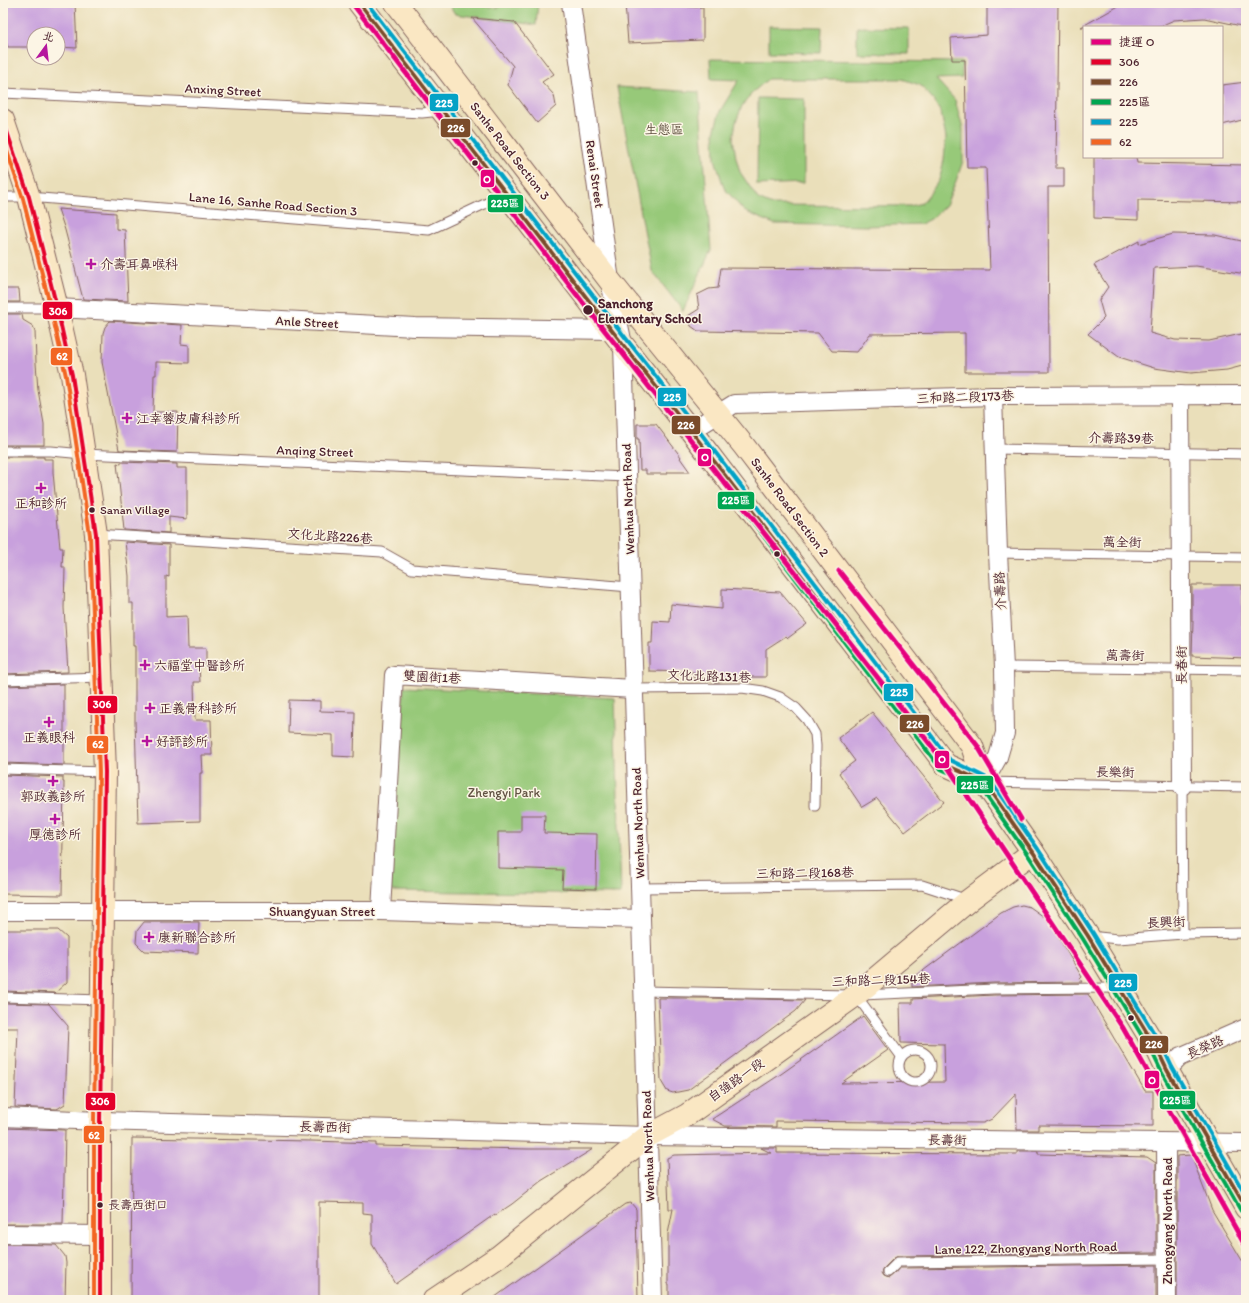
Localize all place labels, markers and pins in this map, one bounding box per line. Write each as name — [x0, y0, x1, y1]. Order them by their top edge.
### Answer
unlabelled marker — [470, 158, 480, 168]
place label: 介壽耳鼻喉科 — [100, 257, 179, 272]
marker: 介壽耳鼻喉科 — [85, 258, 97, 270]
place label: Sanchong Elementary School — [598, 296, 702, 327]
marker: Sanchong Elementary School — [581, 303, 595, 317]
place label: 江幸蓉皮膚科診所 — [136, 411, 240, 426]
marker: 江幸蓉皮膚科診所 — [121, 412, 133, 424]
marker: 正和診所 — [35, 482, 47, 494]
place label: 正和診所 — [15, 496, 67, 511]
place label: Sanan Village — [100, 503, 170, 517]
marker: Sanan Village — [87, 505, 97, 515]
unlabelled marker — [772, 549, 782, 559]
place label: 六福堂中醫診所 — [154, 658, 245, 673]
marker: 六福堂中醫診所 — [139, 659, 151, 671]
place label: 正義骨科診所 — [159, 701, 237, 716]
marker: 正義骨科診所 — [144, 702, 156, 714]
marker: 正義眼科 — [43, 716, 55, 728]
place label: 正義眼科 — [23, 730, 76, 745]
place label: 好評診所 — [156, 734, 208, 749]
marker: 好評診所 — [141, 735, 153, 747]
marker: 郭政義診所 — [47, 775, 59, 787]
place label: 郭政義診所 — [20, 789, 86, 804]
marker: 厚德診所 — [49, 813, 61, 825]
place label: 厚德診所 — [29, 827, 81, 842]
place label: 康新聯合診所 — [158, 930, 236, 945]
marker: 康新聯合診所 — [143, 931, 155, 943]
unlabelled marker — [1126, 1013, 1136, 1023]
place label: 長壽西街口 — [108, 1198, 168, 1212]
marker: 長壽西街口 — [95, 1200, 105, 1210]

